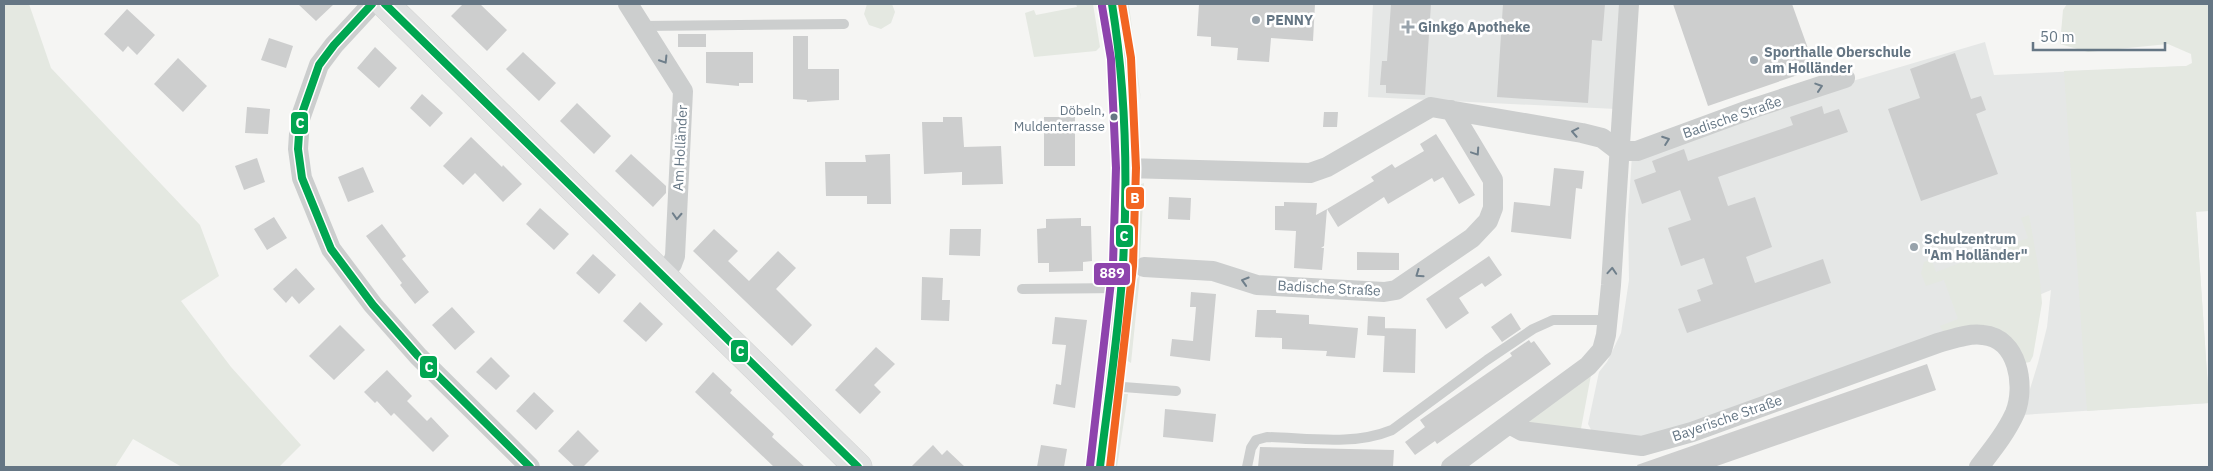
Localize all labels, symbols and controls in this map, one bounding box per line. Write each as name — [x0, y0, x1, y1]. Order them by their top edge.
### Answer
place label: PENNY — [1266, 11, 1313, 29]
marker: PENNY — [1250, 14, 1262, 26]
place label: Ginkgo Apotheke — [1418, 18, 1531, 36]
scale bar — [2033, 20, 2166, 52]
marker: Ginkgo Apotheke — [1402, 21, 1414, 33]
text: 50 m — [2040, 27, 2075, 46]
place label: Sporthalle Oberschule am Holländer — [1764, 43, 1911, 77]
one-way arrow — [657, 54, 667, 63]
marker: Sporthalle Oberschule am Holländer — [1748, 54, 1760, 66]
one-way arrow — [1815, 82, 1823, 92]
street label: Badische Straße — [1680, 92, 1784, 142]
place label: Döbeln, Muldenterrasse — [1014, 102, 1105, 135]
street label: Am Holländer — [669, 105, 691, 191]
line badge: C — [290, 111, 309, 135]
marker: Döbeln, Muldenterrasse — [1109, 112, 1119, 122]
text: C — [295, 114, 305, 132]
one-way arrow — [1571, 127, 1579, 138]
one-way arrow — [1661, 136, 1670, 146]
one-way arrow — [1470, 146, 1479, 155]
line badge: B — [1125, 186, 1145, 210]
text: B — [1130, 189, 1140, 207]
one-way arrow — [672, 212, 683, 220]
line badge: C — [1115, 224, 1134, 248]
text: C — [1119, 227, 1129, 245]
place label: Schulzentrum "Am Holländer" — [1924, 230, 2028, 264]
marker: Schulzentrum "Am Holländer" — [1908, 241, 1920, 253]
line badge: 889 — [1093, 262, 1131, 286]
text: 889 — [1099, 264, 1125, 282]
one-way arrow — [1606, 267, 1617, 275]
one-way arrow — [1415, 268, 1424, 278]
street label: Badische Straße — [1277, 276, 1381, 300]
one-way arrow — [1241, 277, 1250, 287]
line badge: C — [730, 339, 749, 363]
text: C — [735, 342, 745, 360]
line badge: C — [419, 355, 438, 379]
text: C — [424, 358, 434, 376]
street label: Bayerische Straße — [1670, 391, 1785, 445]

